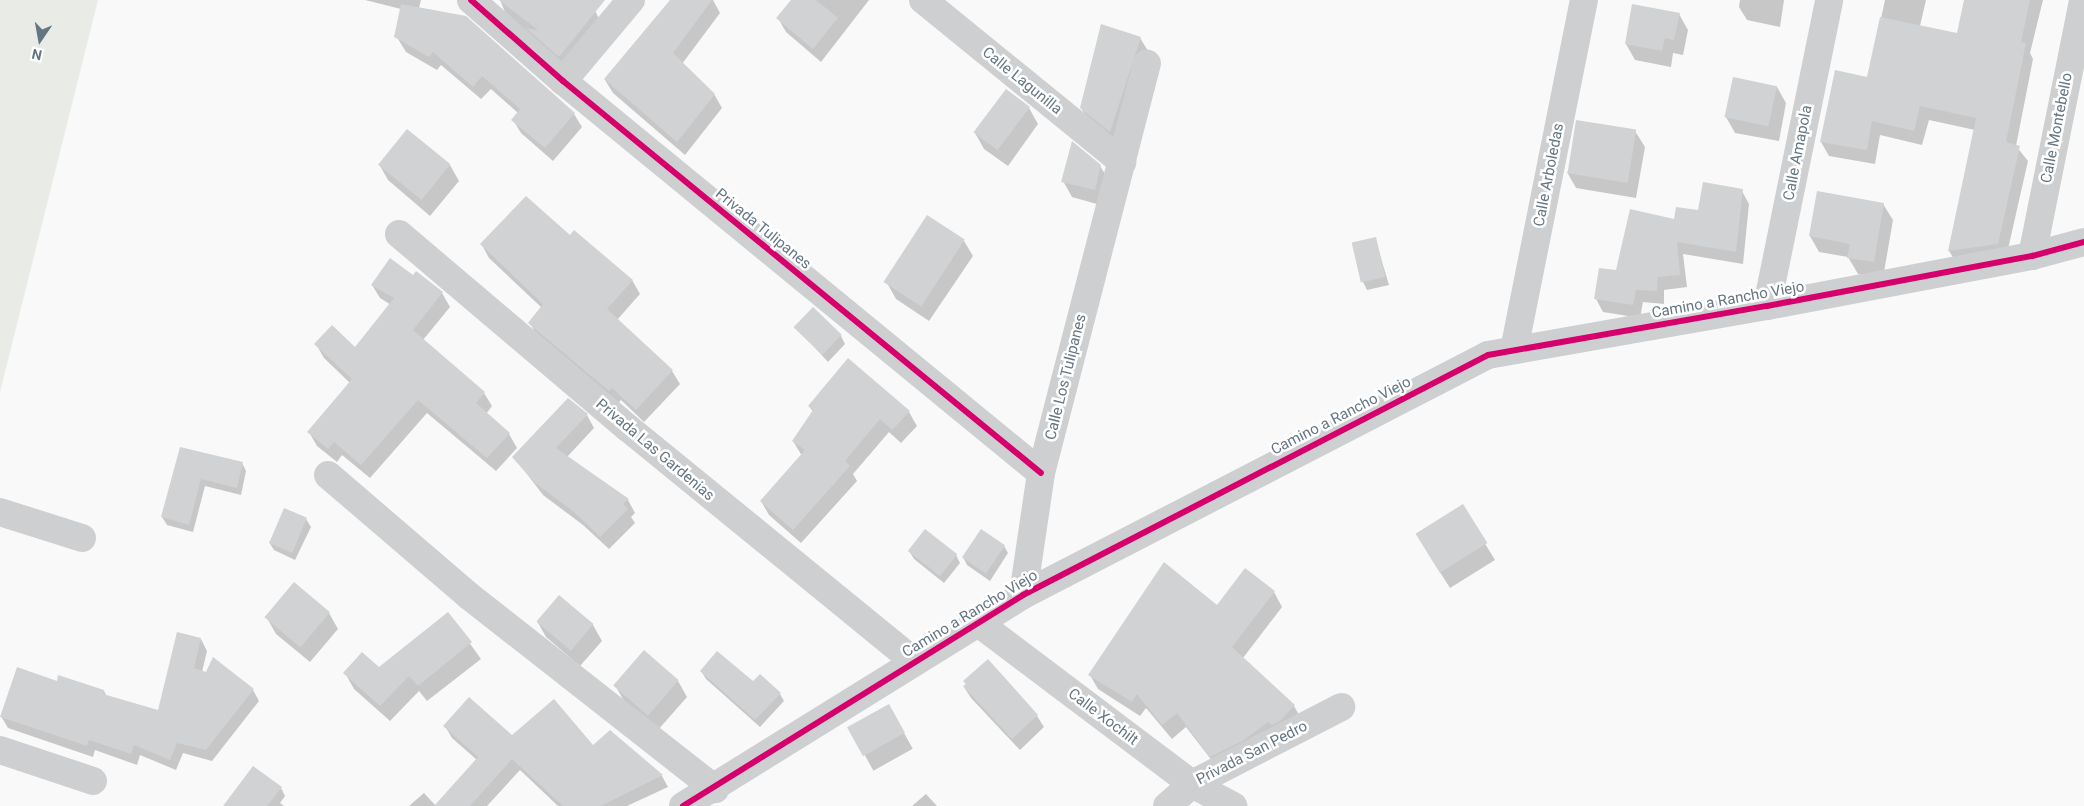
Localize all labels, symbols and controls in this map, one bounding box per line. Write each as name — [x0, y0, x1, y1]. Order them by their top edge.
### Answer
north arrow — [15, 15, 65, 65]
street label: Calle Lagunilla — [979, 43, 1065, 119]
text: N — [30, 46, 43, 64]
street label: Calle Montebello — [2037, 71, 2077, 185]
street label: Calle Amapola — [1780, 104, 1816, 202]
street label: Calle Arboledas — [1530, 122, 1568, 228]
street label: Privada Tulipanes — [711, 185, 815, 273]
street label: Camino a Rancho Viejo — [1650, 278, 1806, 322]
street label: Calle Los Tulipanes — [1042, 312, 1090, 442]
street label: Camino a Rancho Viejo — [1268, 373, 1414, 459]
street label: Privada Las Gardenias — [592, 395, 718, 505]
street label: Camino a Rancho Viejo — [899, 566, 1041, 662]
street label: Calle Xochilt — [1064, 685, 1142, 749]
street label: Privada San Pedro — [1193, 717, 1311, 789]

